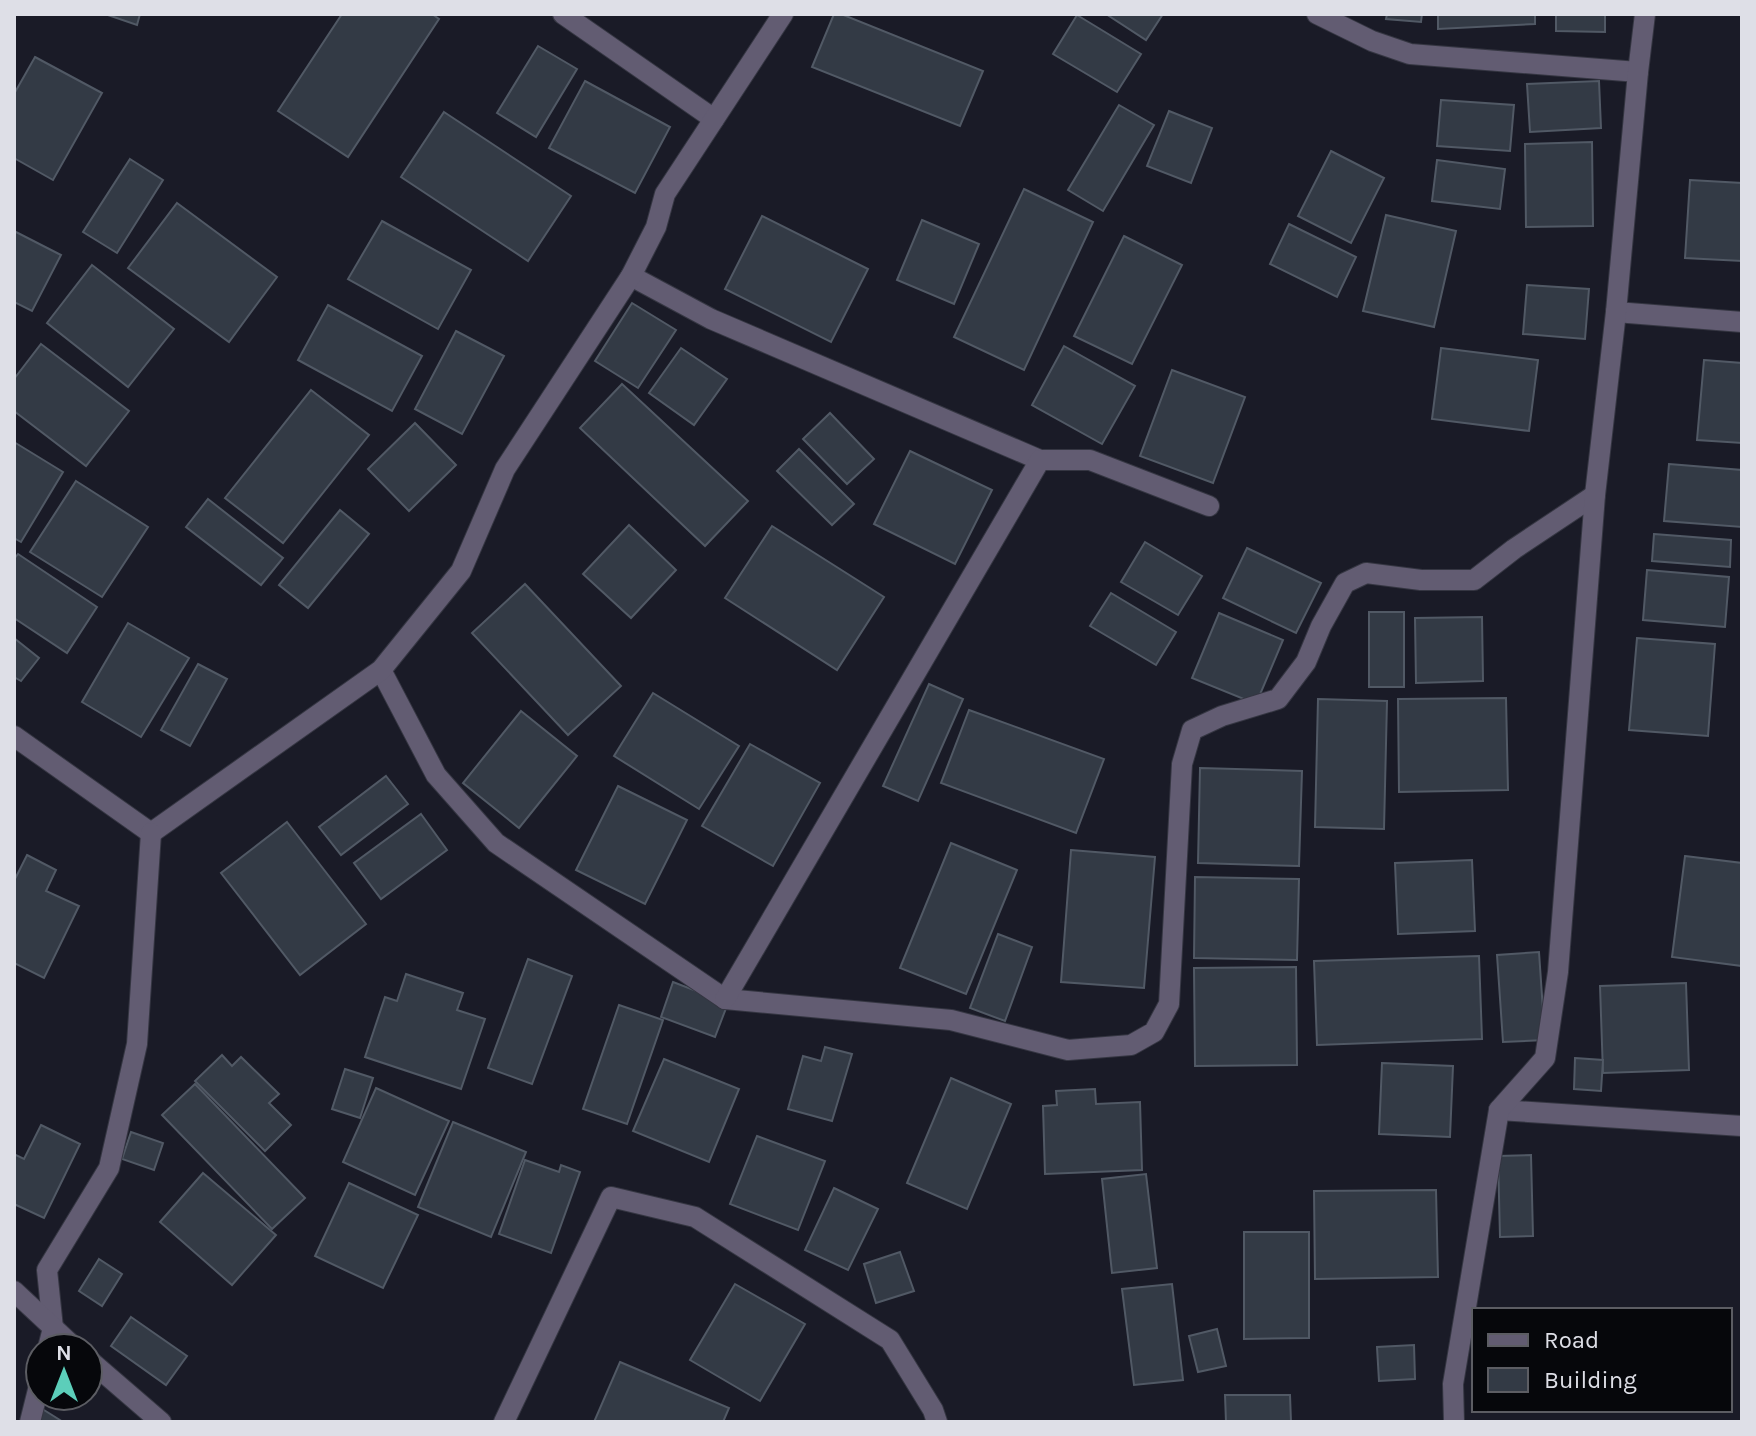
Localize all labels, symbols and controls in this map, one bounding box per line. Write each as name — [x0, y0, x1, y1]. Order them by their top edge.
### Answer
legend — [1472, 1308, 1732, 1412]
text: Road — [1544, 1326, 1599, 1354]
north arrow — [24, 1332, 104, 1412]
text: N — [56, 1340, 72, 1366]
text: Building — [1544, 1366, 1637, 1394]

